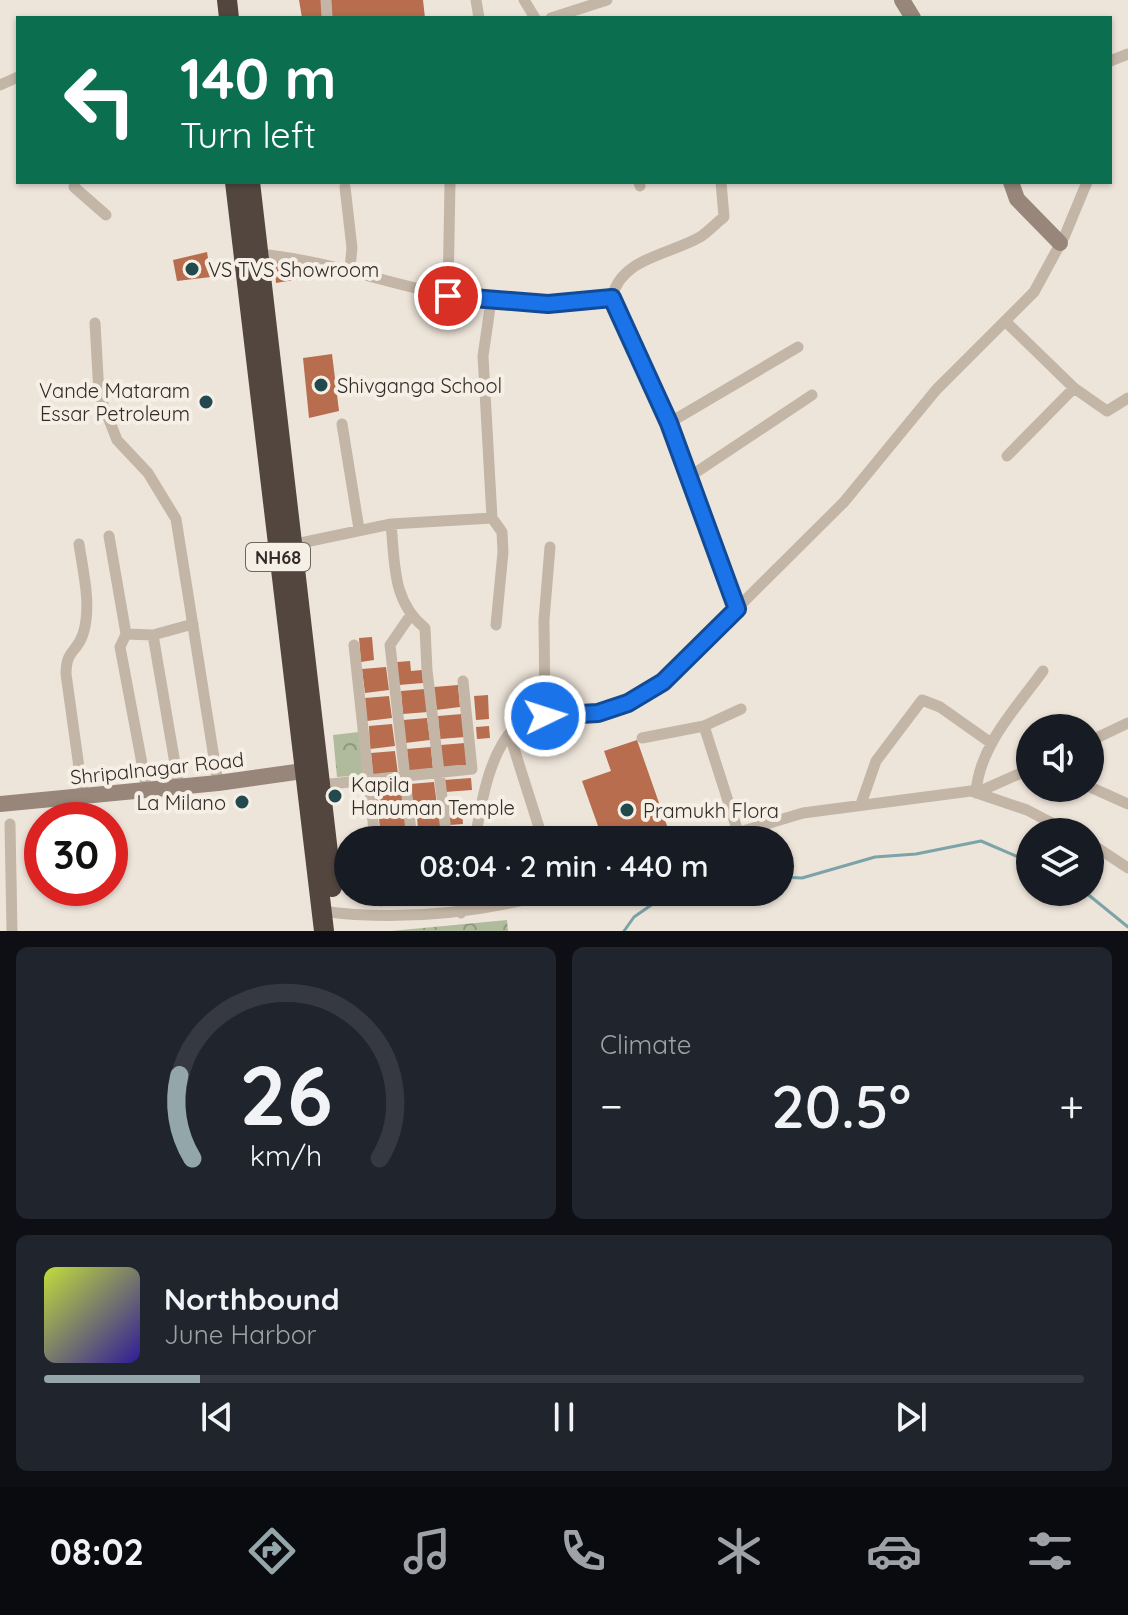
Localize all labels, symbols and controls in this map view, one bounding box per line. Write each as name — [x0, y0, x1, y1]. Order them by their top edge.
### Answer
text: 140 m — [180, 43, 336, 113]
icon: left — [48, 48, 152, 152]
text: Turn left — [180, 112, 316, 157]
place label: VS TVS Showroom — [208, 257, 379, 282]
marker: VS TVS Showroom — [183, 260, 201, 278]
pin — [414, 262, 482, 330]
icon: arrive — [426, 274, 470, 318]
place label: Shivganga School — [337, 373, 502, 398]
marker: Shivganga School — [312, 376, 330, 394]
place label: Vande Mataram Essar Petroleum — [39, 378, 190, 426]
marker: Vande Mataram Essar Petroleum — [197, 393, 215, 411]
road number: NH68 — [246, 543, 310, 571]
position arrow — [503, 674, 587, 758]
map controls — [1016, 714, 1104, 906]
button: sound — [1016, 714, 1104, 802]
street label: Shripalnagar Road — [69, 746, 245, 790]
place label: Kapila Hanuman Temple — [351, 772, 515, 820]
marker: Kapila Hanuman Temple — [326, 787, 344, 805]
place label: La Milano — [137, 790, 226, 815]
marker: La Milano — [233, 793, 251, 811]
place label: Pramukh Flora — [643, 798, 779, 823]
marker: Pramukh Flora — [618, 801, 636, 819]
speed limit sign: 30 — [24, 802, 128, 906]
button: layers — [1016, 818, 1104, 906]
text: 08:04 · 2 min · 440 m — [420, 847, 708, 885]
text: Climate — [600, 1028, 691, 1061]
text: 26 — [239, 1042, 333, 1146]
text: 20.5° — [771, 1068, 911, 1143]
text: − — [600, 1078, 623, 1133]
text: + — [1059, 1078, 1084, 1133]
text: km/h — [250, 1137, 322, 1173]
text: Northbound — [164, 1280, 340, 1318]
text: June Harbor — [164, 1318, 316, 1351]
icon: previous — [195, 1395, 239, 1439]
icon: pause — [542, 1395, 586, 1439]
icon: next — [889, 1395, 933, 1439]
icon: directions — [244, 1523, 300, 1579]
icon: music — [399, 1523, 455, 1579]
icon: phone — [555, 1523, 611, 1579]
icon: climate — [711, 1523, 767, 1579]
icon: car — [866, 1523, 922, 1579]
icon: filters — [1022, 1523, 1078, 1579]
text: 08:02 — [50, 1529, 144, 1574]

